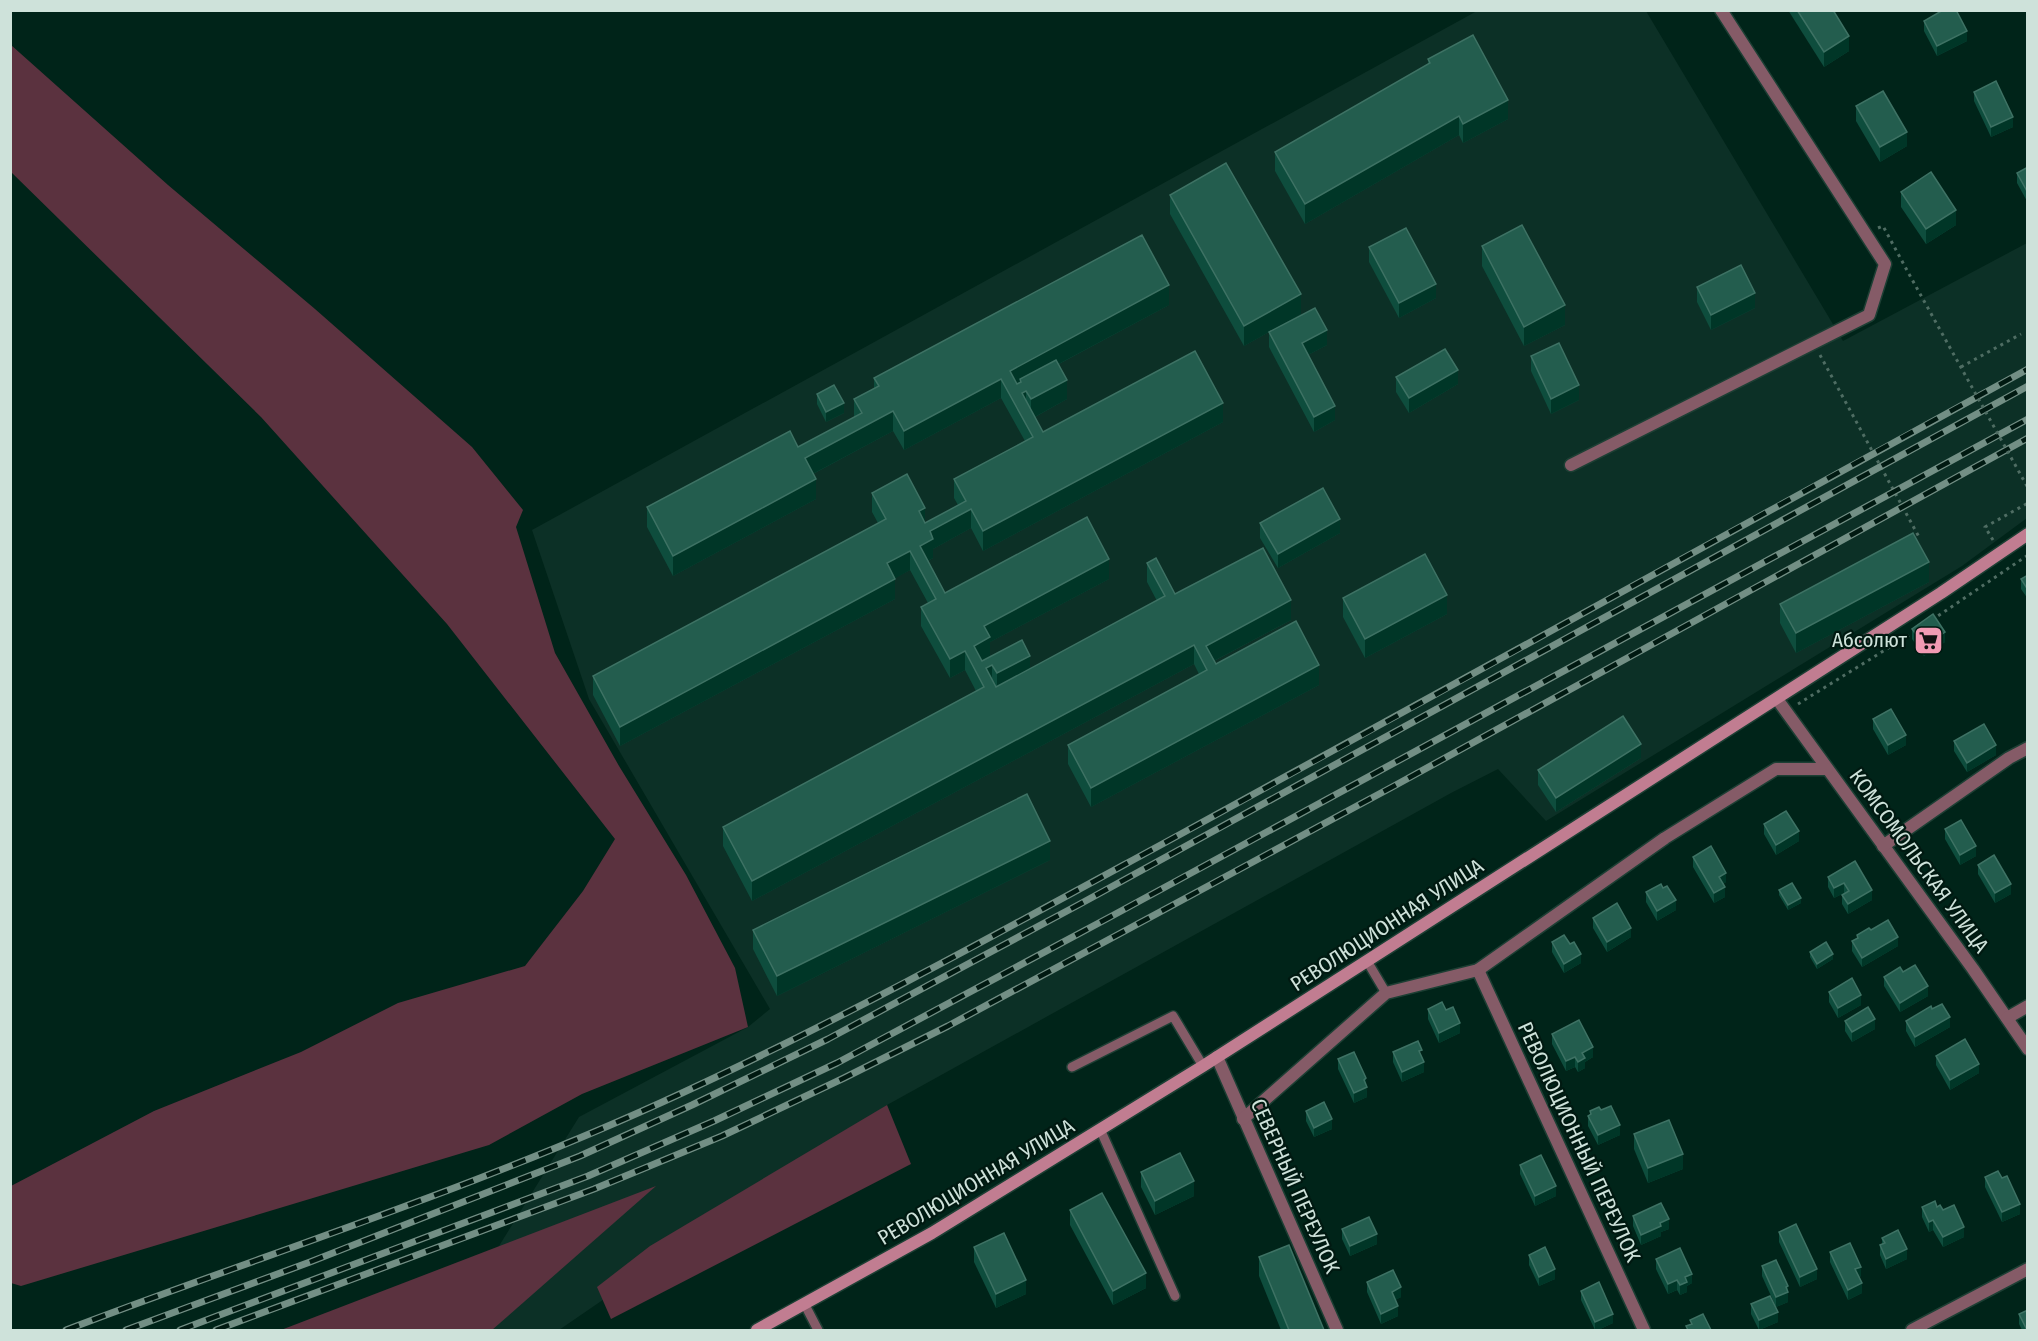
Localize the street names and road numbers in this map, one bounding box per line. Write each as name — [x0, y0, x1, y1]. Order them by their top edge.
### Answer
street label: КОМСОМОЛЬСКАЯ УЛИЦА — [1844, 764, 1994, 958]
street label: РЕВОЛЮЦИОННАЯ УЛИЦА — [1286, 853, 1488, 997]
street label: РЕВОЛЮЦИОННЫЙ ПЕРЕУЛОК — [1512, 1018, 1646, 1267]
street label: СЕВЕРНЫЙ ПЕРЕУЛОК — [1245, 1095, 1346, 1278]
street label: РЕВОЛЮЦИОННАЯ УЛИЦА — [873, 1113, 1079, 1251]

